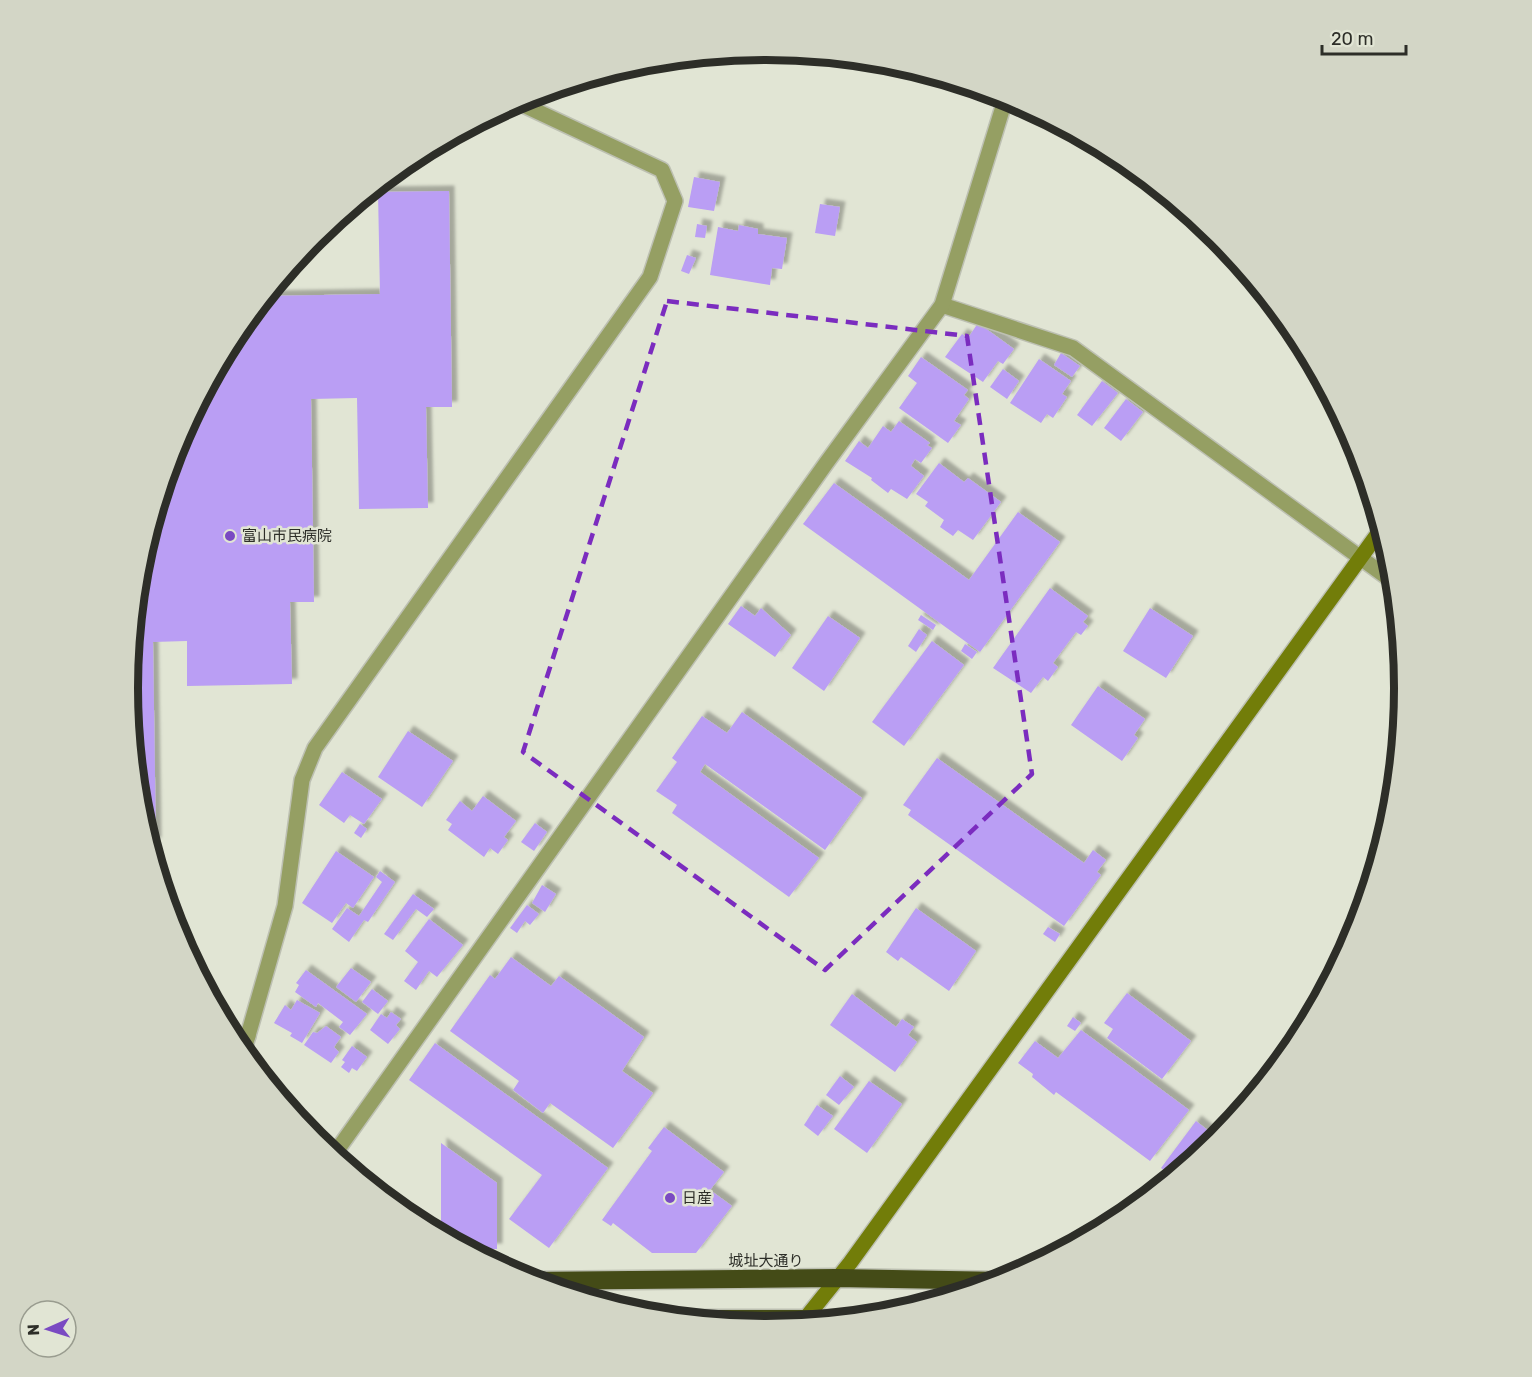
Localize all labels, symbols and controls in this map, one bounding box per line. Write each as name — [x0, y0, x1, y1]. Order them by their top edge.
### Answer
scale bar — [1322, 18, 1406, 56]
text: 20 m — [1331, 28, 1373, 50]
place label: 富山市民病院 — [242, 527, 332, 545]
marker: 富山市民病院 — [223, 529, 237, 543]
place label: 日産 — [682, 1189, 712, 1207]
marker: 日産 — [663, 1191, 677, 1205]
street label: 城址大通り — [728, 1252, 804, 1270]
north arrow — [18, 1299, 78, 1359]
text: N — [24, 1324, 43, 1336]

